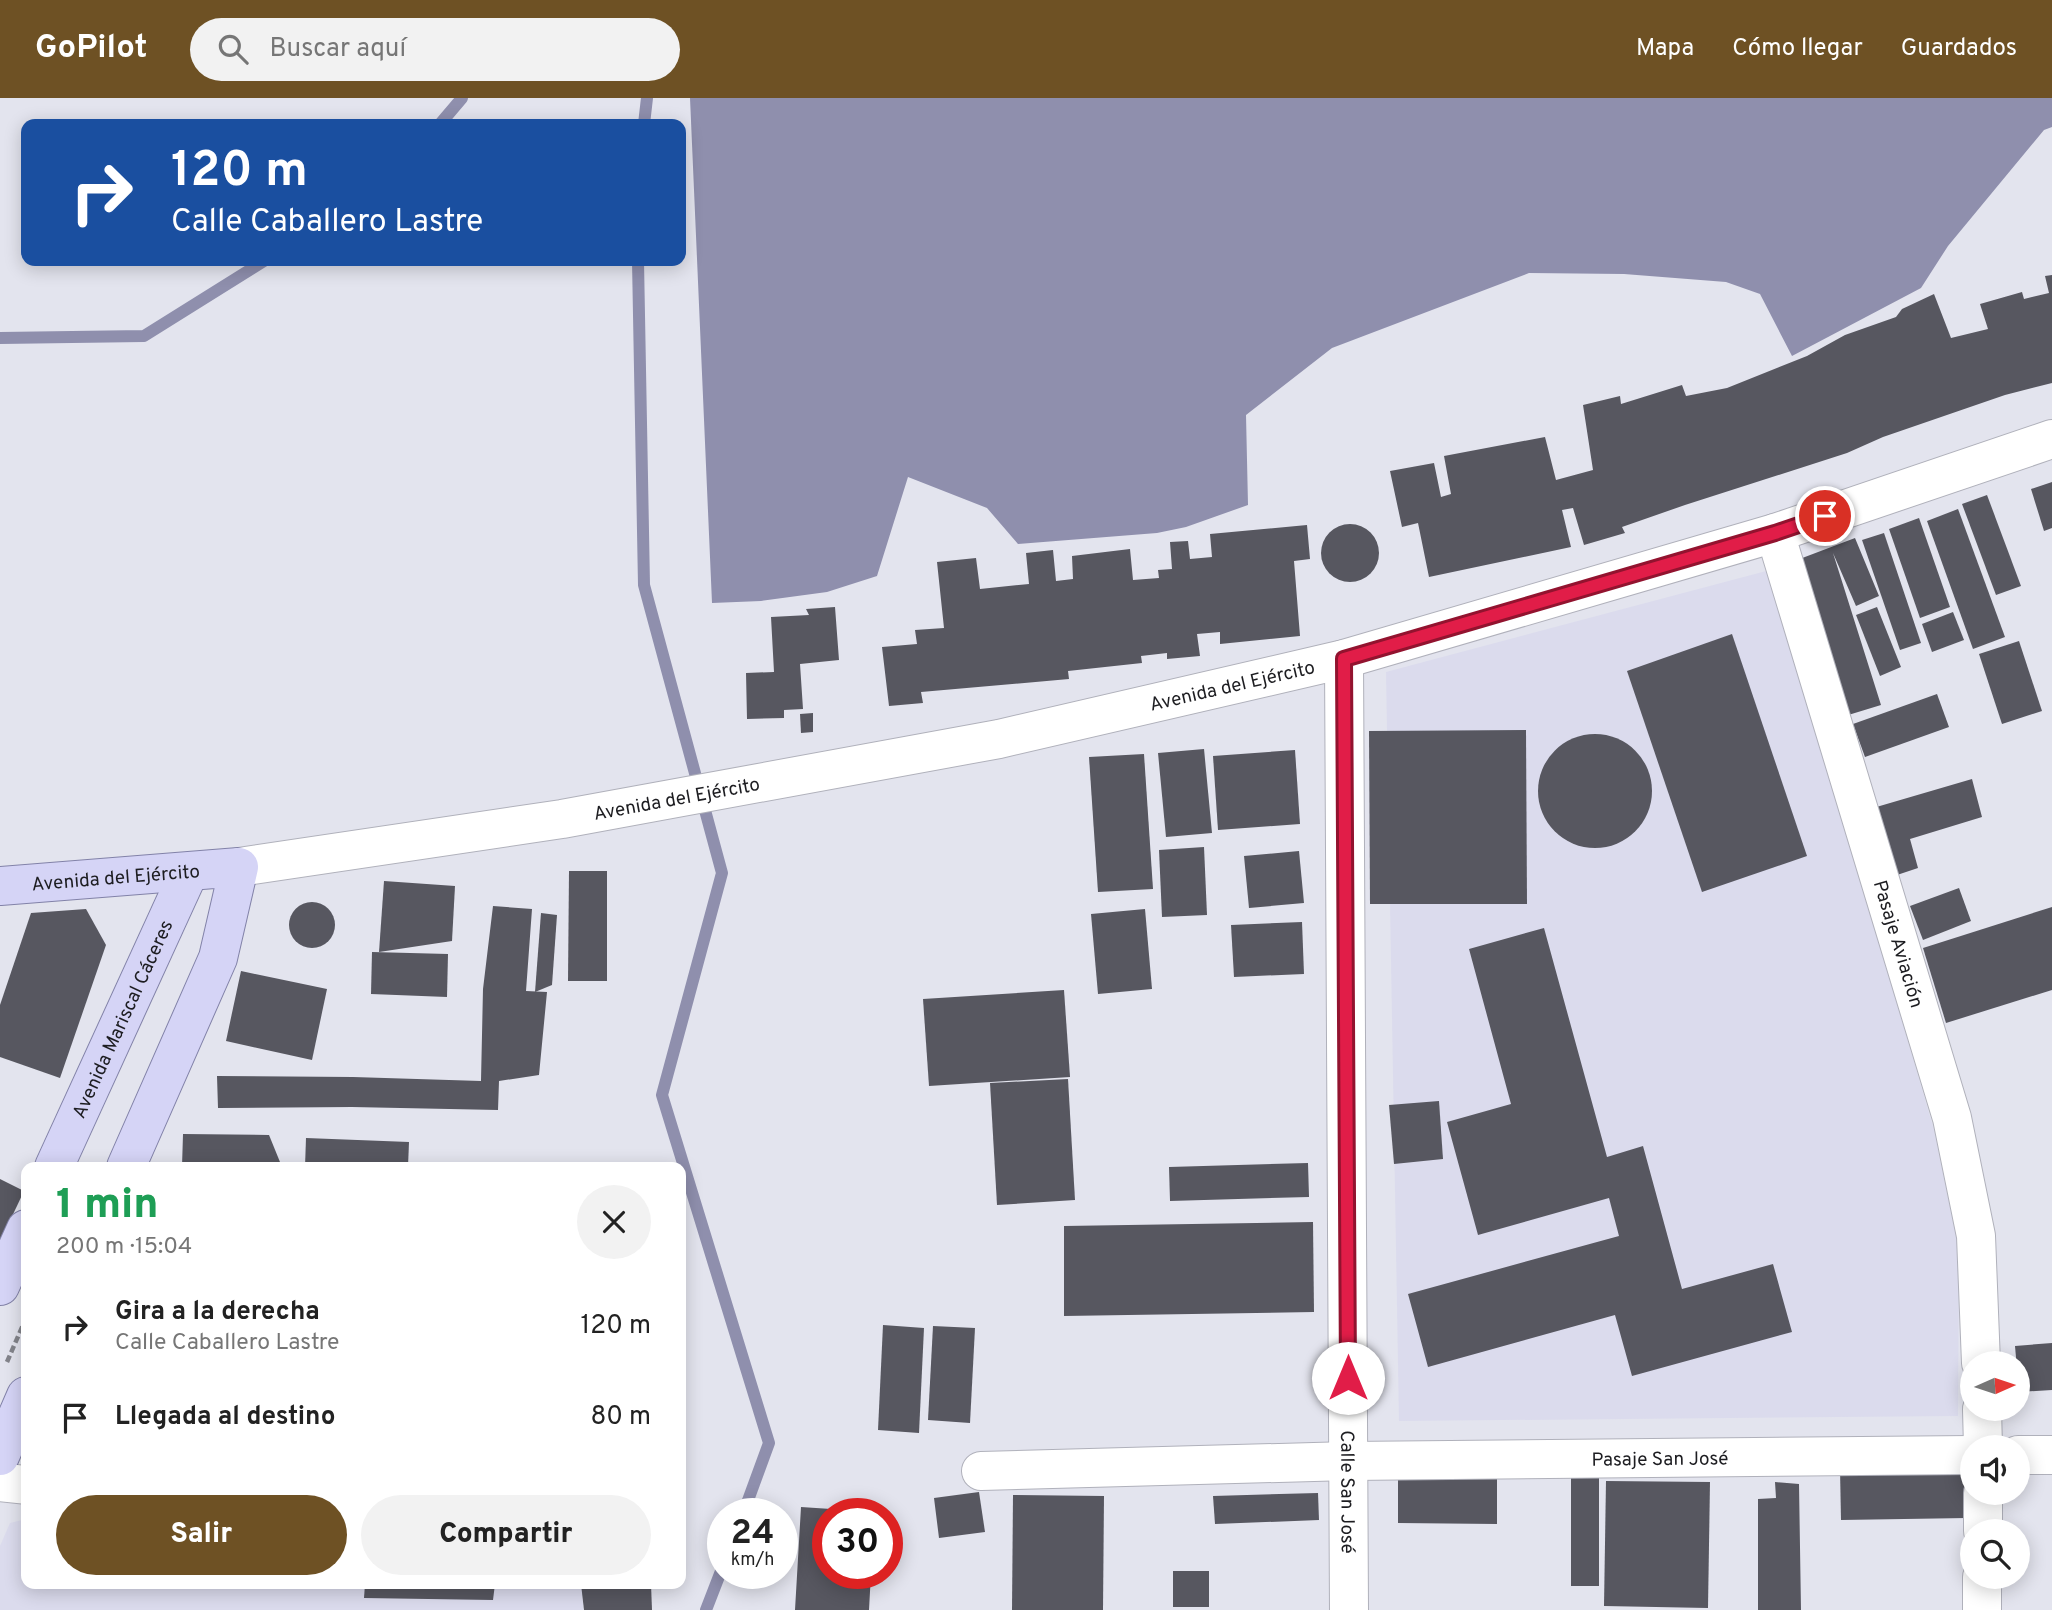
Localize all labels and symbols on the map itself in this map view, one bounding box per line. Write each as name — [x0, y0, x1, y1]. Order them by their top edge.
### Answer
pin — [1795, 486, 1855, 546]
street label: Avenida del Ejército — [1148, 656, 1317, 718]
street label: Avenida del Ejército — [592, 773, 762, 827]
street label: Avenida del Ejército — [31, 860, 201, 897]
street label: Pasaje Aviación — [1867, 877, 1928, 1011]
street label: Avenida Mariscal Cáceres — [68, 917, 179, 1123]
position arrow — [1311, 1341, 1385, 1415]
north arrow — [1960, 1351, 2030, 1421]
street label: Calle San José — [1334, 1430, 1359, 1554]
street label: Pasaje San José — [1591, 1447, 1728, 1473]
speed limit sign: 30 — [812, 1498, 903, 1589]

